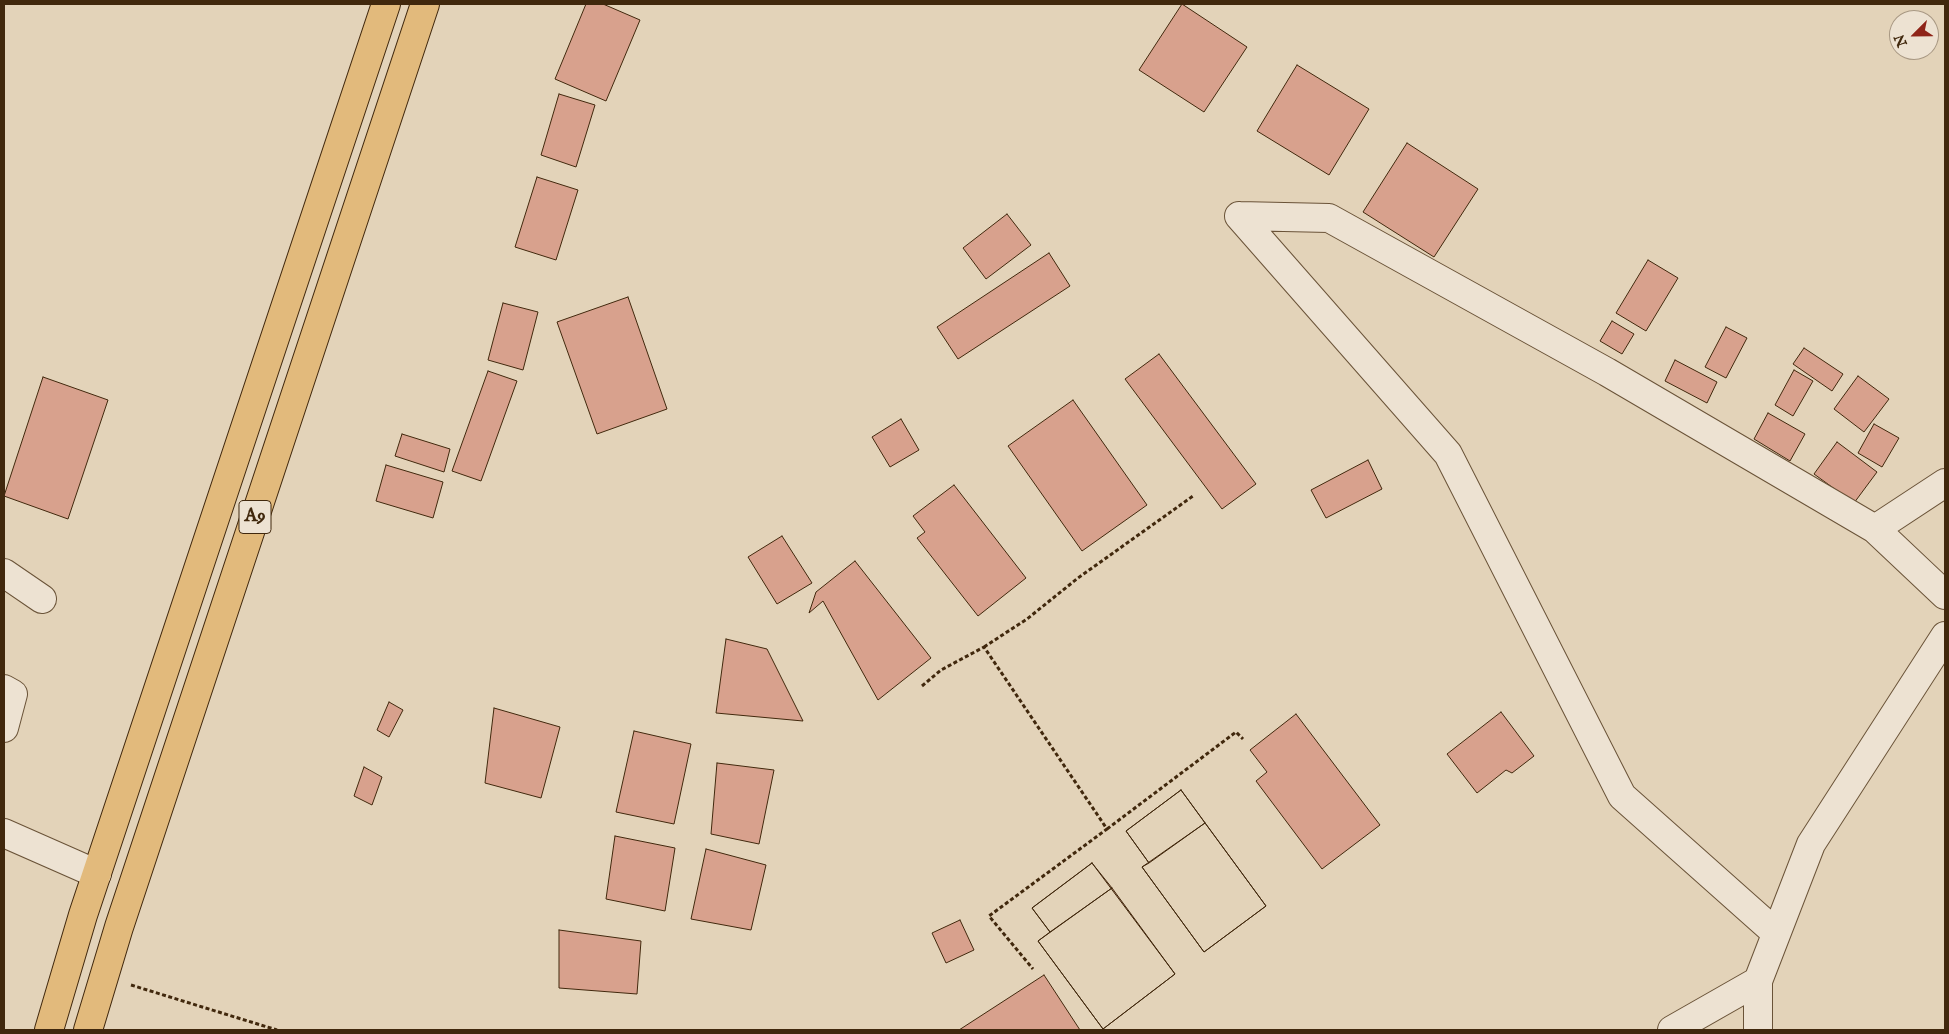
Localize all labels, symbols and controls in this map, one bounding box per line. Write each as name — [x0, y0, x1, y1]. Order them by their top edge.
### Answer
north arrow — [1889, 10, 1939, 60]
text: N — [1890, 31, 1912, 50]
road number: A9 — [239, 501, 271, 534]

